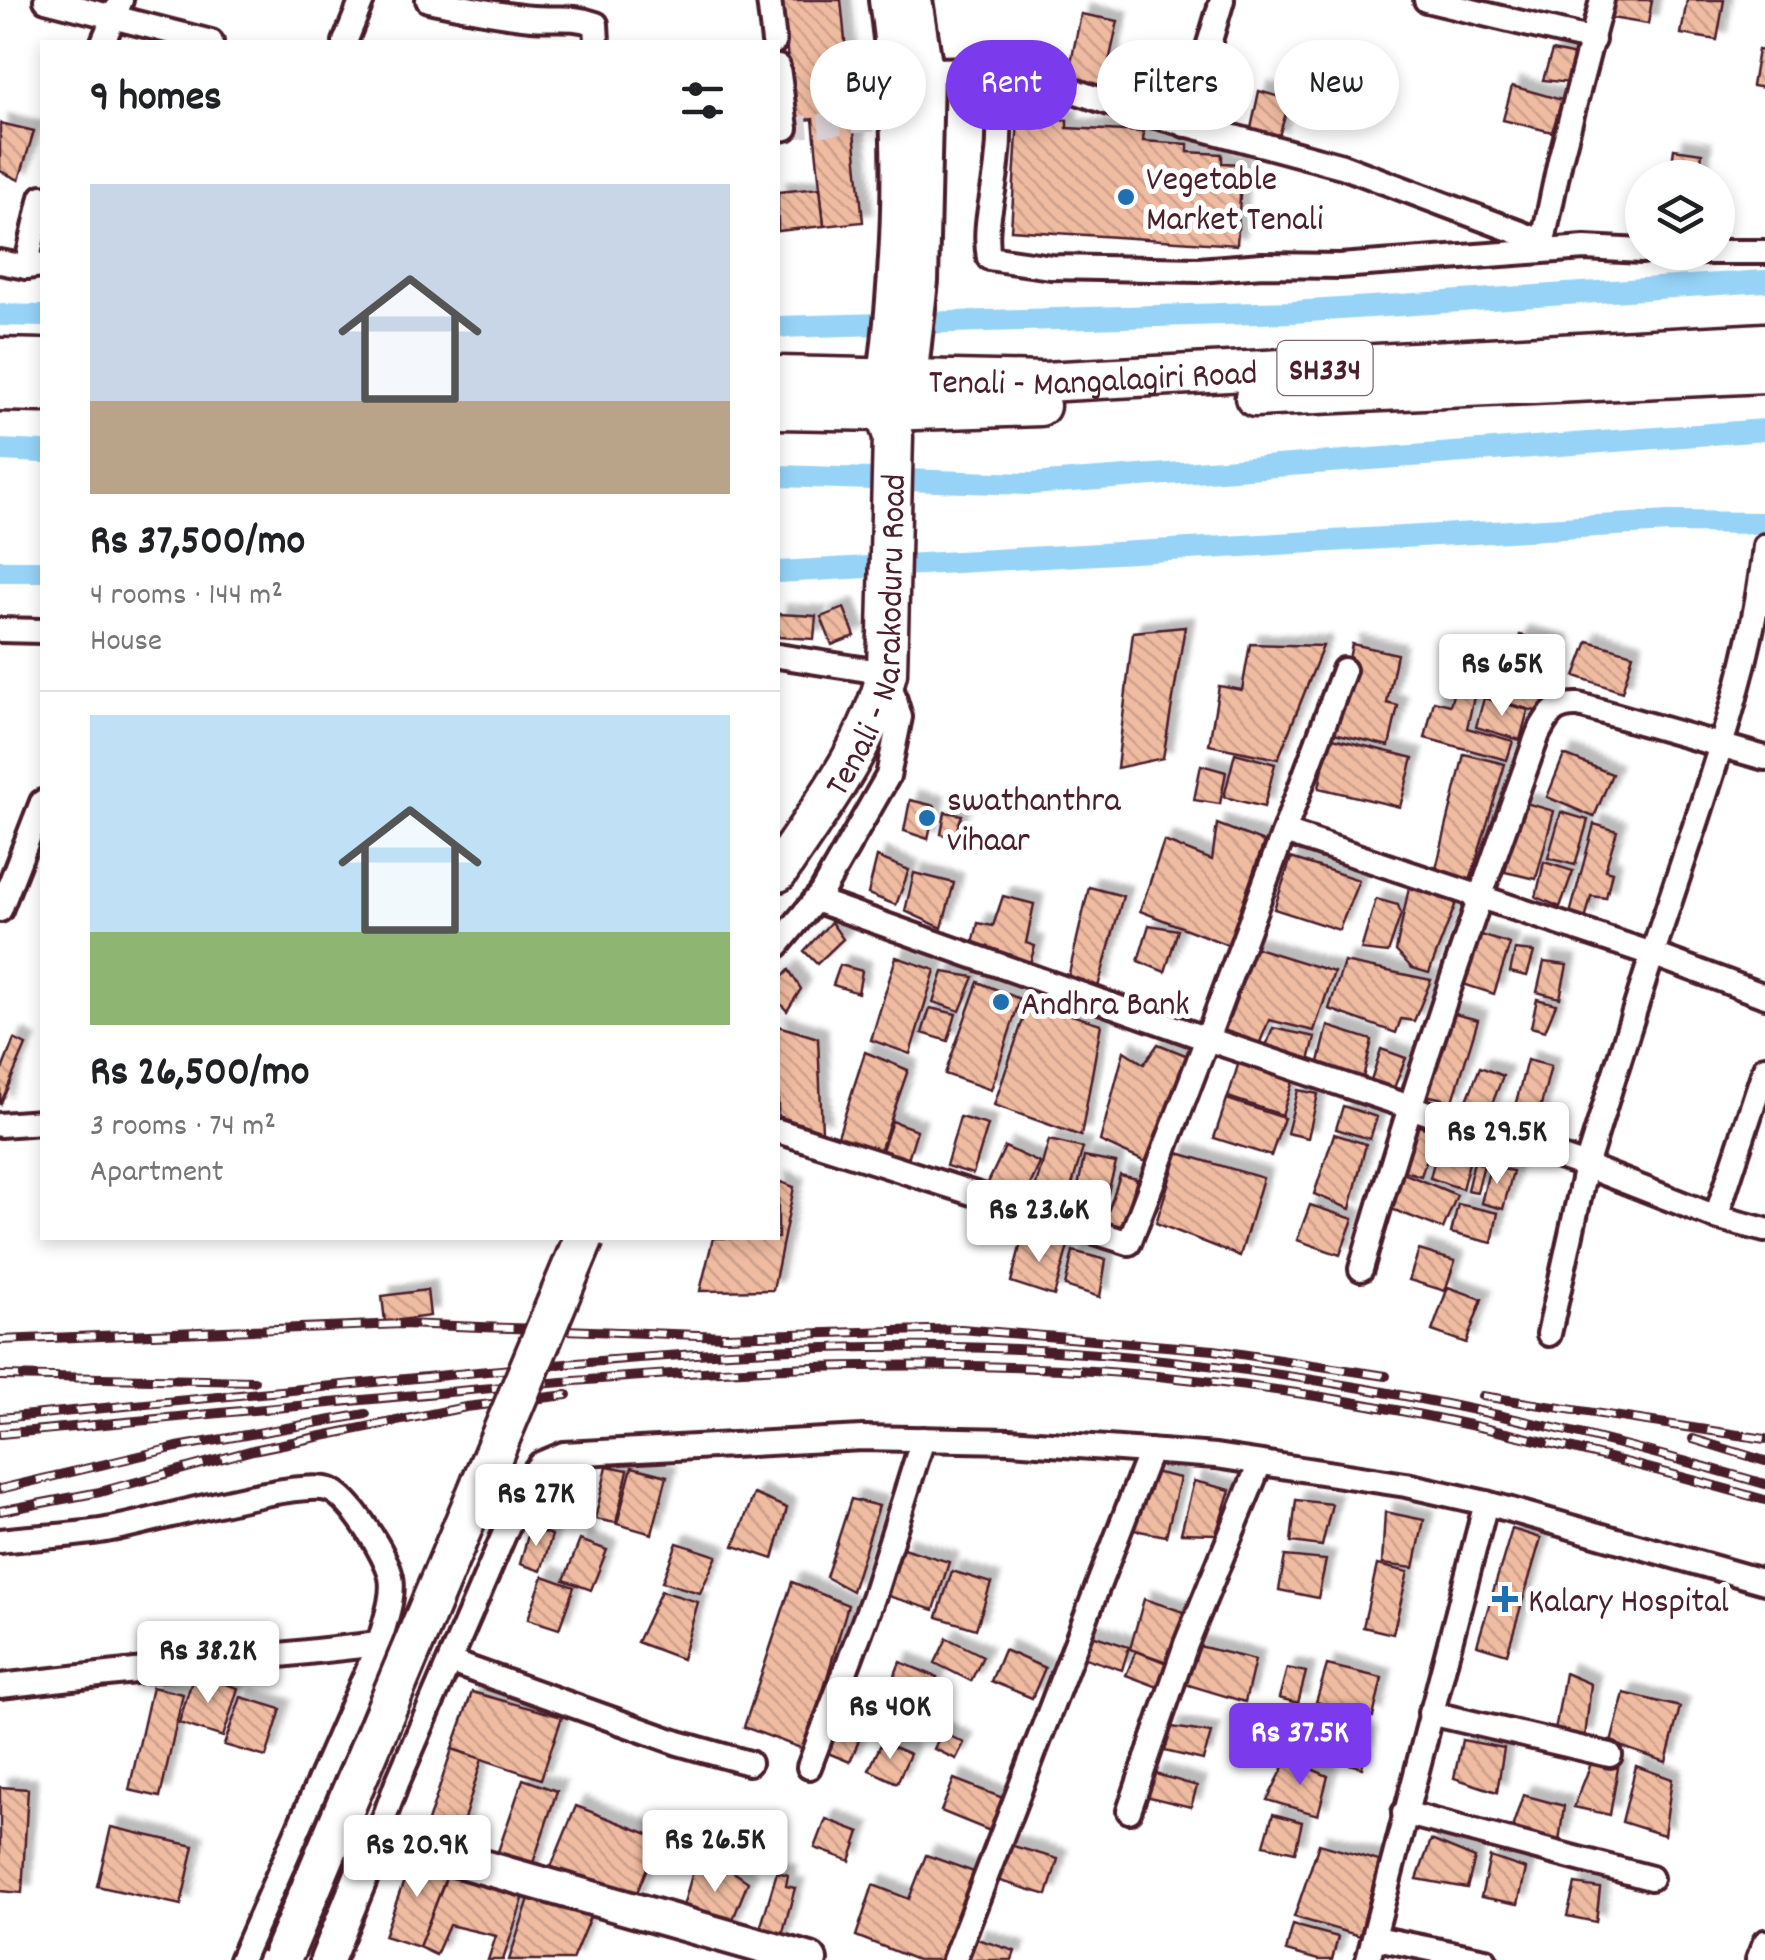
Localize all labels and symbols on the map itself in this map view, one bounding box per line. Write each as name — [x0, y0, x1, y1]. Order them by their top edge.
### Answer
place label: Vegetable Market Tenali — [1146, 157, 1323, 247]
marker: Vegetable Market Tenali — [1115, 186, 1137, 208]
road number: SH334 — [1278, 341, 1372, 395]
street label: Tenali - Mangalagiri Road — [928, 350, 1259, 412]
street label: Tenali - Narakoduru Road — [815, 473, 922, 808]
pin: Rs 65K — [1421, 634, 1583, 719]
place label: swathanthra vihaar — [947, 778, 1121, 868]
marker: swathanthra vihaar — [916, 807, 938, 829]
place label: Andhra Bank — [1021, 982, 1190, 1032]
marker: Andhra Bank — [990, 991, 1012, 1013]
pin: Rs 29.5K — [1394, 1102, 1600, 1187]
pin: Rs 23.6K — [936, 1180, 1142, 1265]
pin: Rs 27K — [455, 1464, 617, 1549]
place label: Kalary Hospital — [1528, 1579, 1729, 1629]
marker: Kalary Hospital — [1492, 1586, 1518, 1612]
pin: Rs 38.2K — [105, 1621, 311, 1706]
pin: Rs 40K — [809, 1677, 971, 1762]
pin: Rs 37.5K — [1197, 1703, 1403, 1788]
pin: Rs 26.5K — [612, 1810, 818, 1895]
pin: Rs 20.9K — [314, 1815, 520, 1900]

